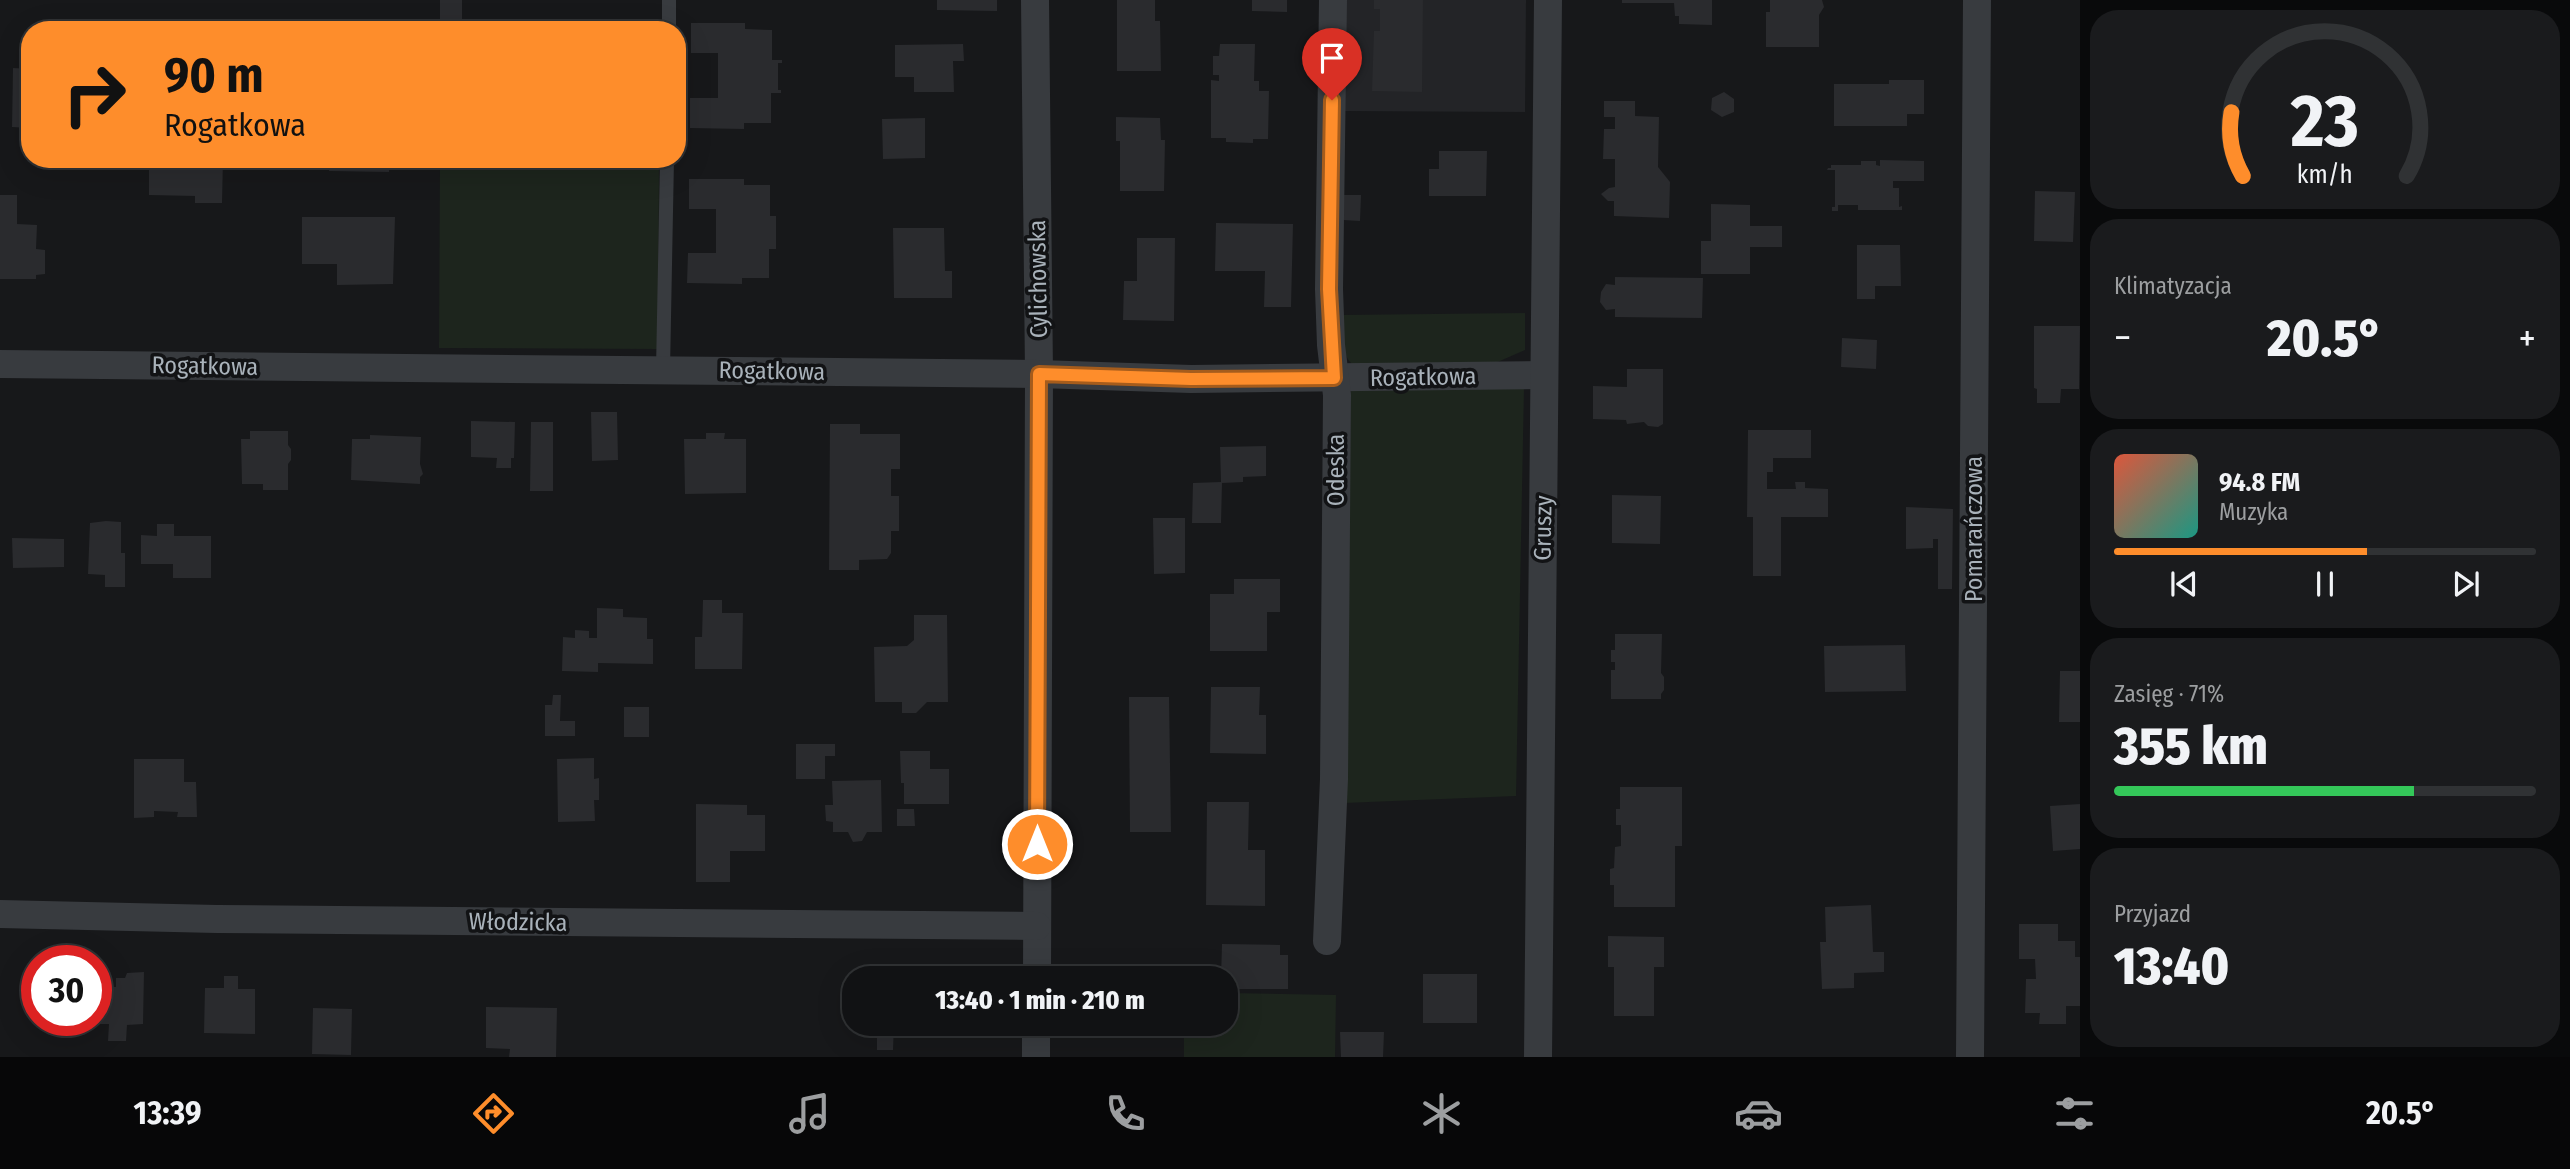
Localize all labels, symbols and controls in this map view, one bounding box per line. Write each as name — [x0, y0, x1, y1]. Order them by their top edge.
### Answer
pin — [1302, 28, 1362, 100]
icon: arrive — [1313, 39, 1351, 77]
text: 90 m — [164, 46, 264, 105]
icon: right — [49, 49, 140, 140]
text: 23 — [2290, 78, 2359, 165]
text: Rogatkowa — [164, 106, 306, 144]
text: km/h — [2297, 160, 2353, 190]
street label: Cylichowska — [1023, 220, 1053, 338]
text: Klimatyzacja — [2114, 272, 2232, 300]
text: 20.5° — [2267, 307, 2383, 370]
text: − — [2114, 315, 2131, 361]
text: + — [2519, 315, 2536, 361]
street label: Rogatkowa — [151, 351, 259, 381]
street label: Rogatkowa — [718, 356, 826, 386]
street label: Rogatkowa — [1369, 362, 1477, 392]
street label: Odeska — [1322, 434, 1350, 506]
street label: Pomarańczowa — [1960, 456, 1988, 602]
text: 94.8 FM — [2219, 467, 2300, 498]
street label: Gruszy — [1528, 495, 1558, 561]
text: Muzyka — [2219, 498, 2288, 526]
icon: previous — [2165, 565, 2203, 603]
icon: pause — [2306, 565, 2344, 603]
icon: next — [2447, 565, 2485, 603]
text: Zasięg · 71% — [2114, 680, 2224, 708]
text: 355 km — [2114, 715, 2268, 778]
position arrow — [1000, 807, 1074, 881]
text: Przyjazd — [2114, 900, 2191, 928]
street label: Włodzicka — [468, 907, 568, 937]
text: 13:40 — [2114, 935, 2229, 998]
speed limit sign: 30 — [21, 945, 112, 1036]
text: 13:40 · 1 min · 210 m — [935, 985, 1145, 1016]
icon: directions — [469, 1089, 518, 1138]
icon: music — [785, 1089, 834, 1138]
icon: phone — [1101, 1089, 1150, 1138]
icon: climate — [1417, 1089, 1466, 1138]
icon: car — [1734, 1089, 1783, 1138]
icon: filters — [2050, 1089, 2099, 1138]
text: 13:39 — [134, 1094, 202, 1132]
text: 20.5° — [2366, 1094, 2436, 1132]

